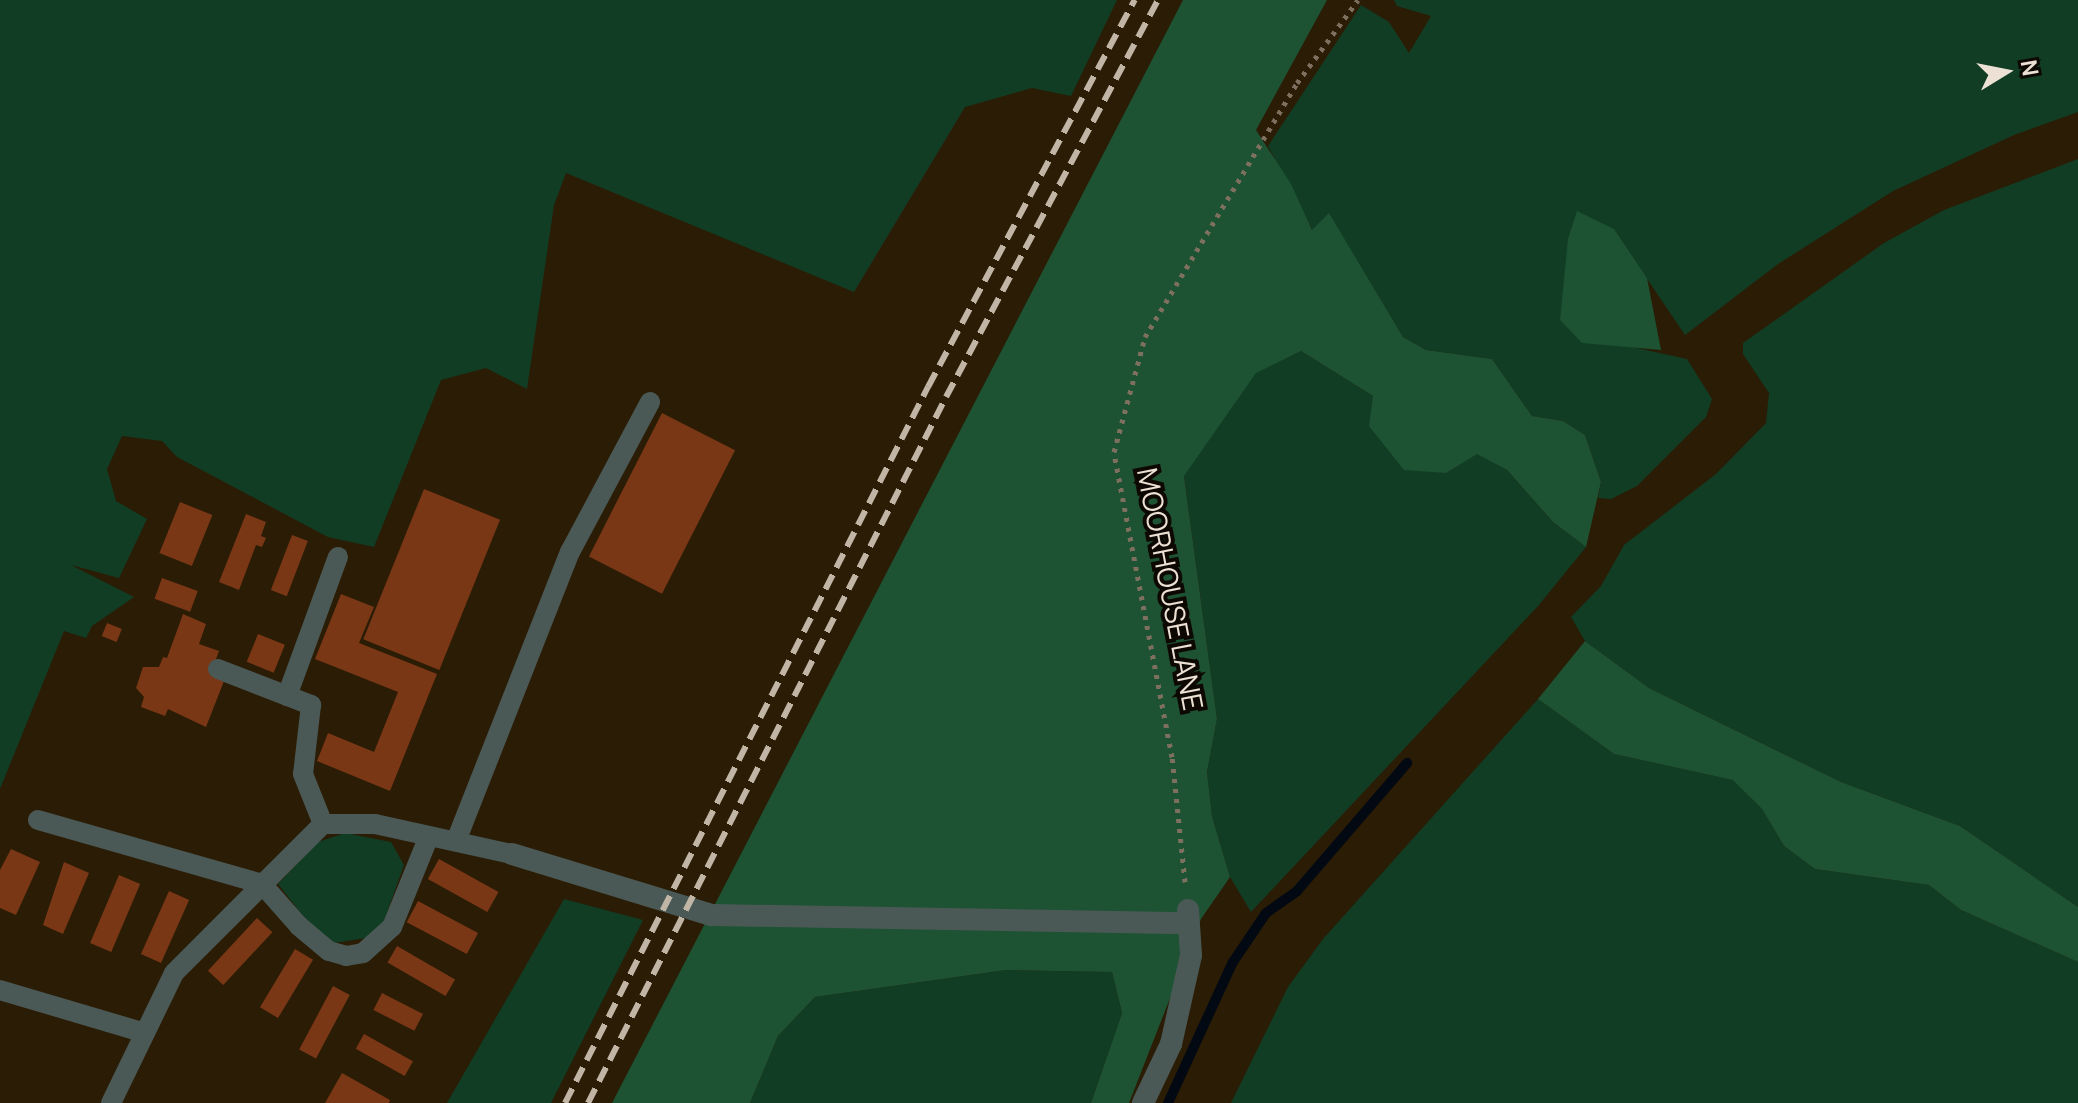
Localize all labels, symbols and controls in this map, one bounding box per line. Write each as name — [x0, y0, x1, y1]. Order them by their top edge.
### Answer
north arrow — [1966, 32, 2046, 112]
text: N — [2013, 57, 2046, 78]
street label: MOORHOUSE LANE — [1131, 465, 1211, 713]

